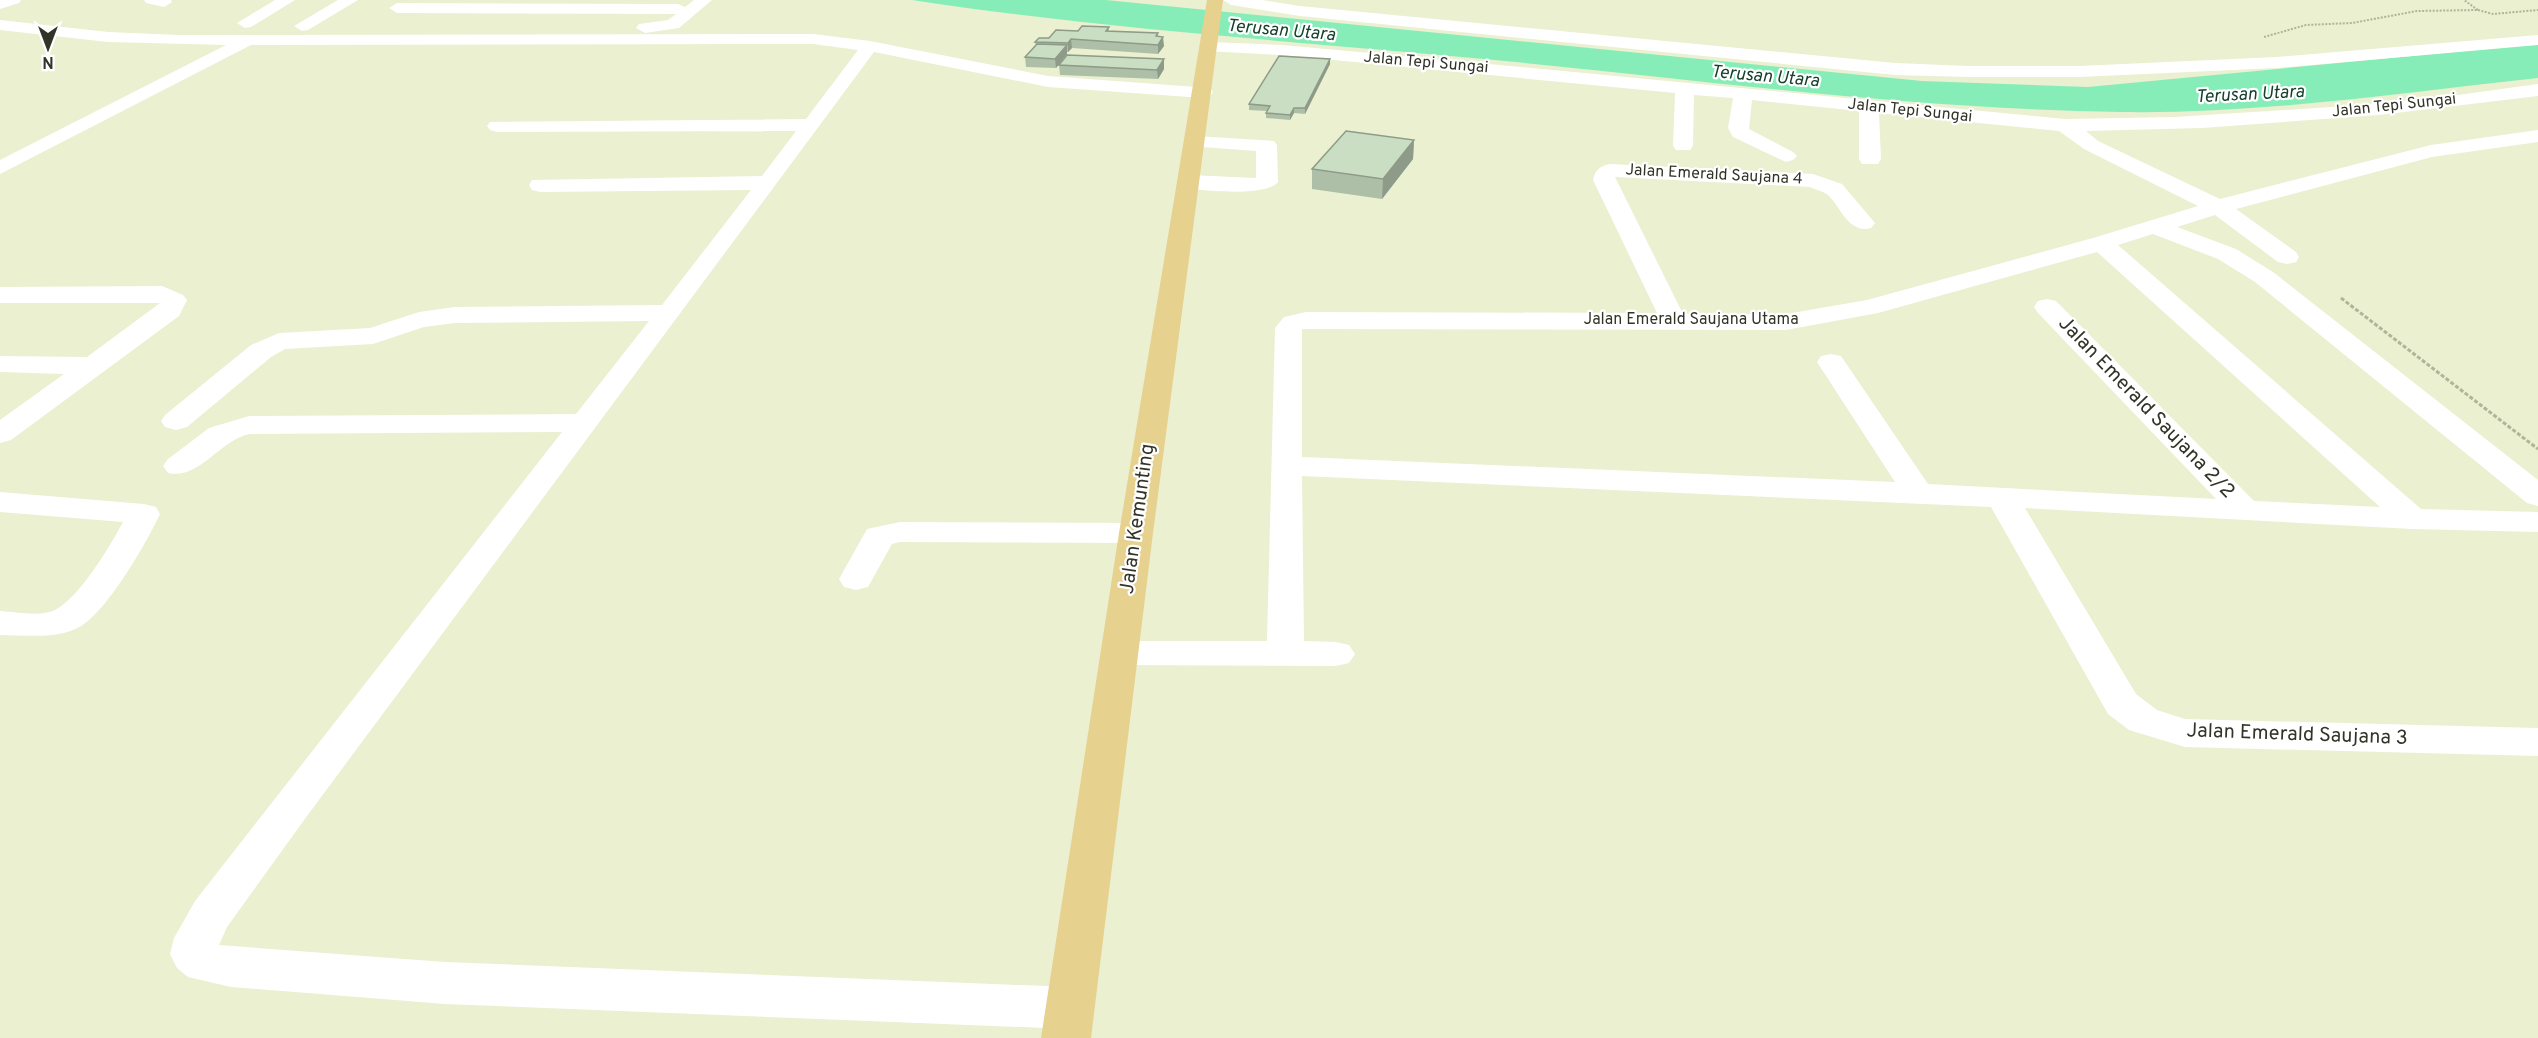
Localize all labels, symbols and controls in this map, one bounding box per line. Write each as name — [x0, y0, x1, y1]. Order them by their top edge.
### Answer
water label: Terusan Utara — [1226, 15, 1337, 47]
north arrow — [18, 18, 78, 78]
street label: Jalan Tepi Sungai — [1363, 48, 1489, 78]
text: N — [42, 51, 54, 71]
water label: Terusan Utara — [1710, 61, 1821, 93]
water label: Terusan Utara — [2195, 81, 2306, 109]
street label: Jalan Tepi Sungai — [2331, 90, 2457, 122]
street label: Jalan Tepi Sungai — [1847, 95, 1973, 127]
street label: Jalan Emerald Saujana 4 — [1625, 160, 1803, 190]
street label: Jalan Emerald Saujana Utama — [1583, 310, 1799, 330]
street label: Jalan Emerald Saujana 2/2 — [2052, 311, 2240, 505]
street label: Jalan Kemunting — [1115, 442, 1161, 596]
street label: Jalan Emerald Saujana 3 — [2186, 718, 2408, 752]

